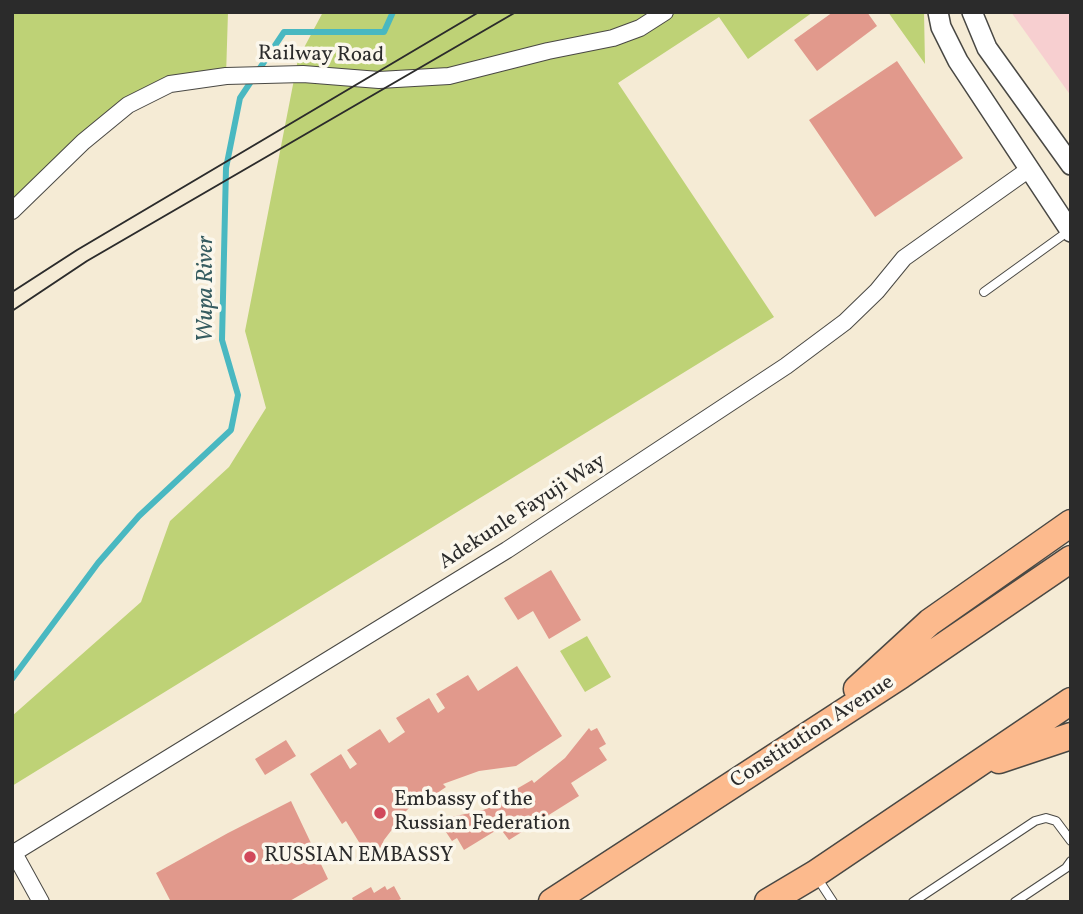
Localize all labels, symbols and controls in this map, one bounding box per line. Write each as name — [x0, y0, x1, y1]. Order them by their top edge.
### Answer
street label: Railway Road — [258, 42, 384, 70]
water label: Wupa River — [194, 236, 222, 342]
street label: Adekunle Fayuji Way — [435, 450, 611, 576]
street label: Constitution Avenue — [727, 671, 899, 795]
place label: Embassy of the Russian Federation — [394, 788, 571, 838]
marker: Embassy of the Russian Federation — [372, 805, 388, 821]
place label: RUSSIAN EMBASSY — [264, 844, 453, 870]
marker: RUSSIAN EMBASSY — [242, 849, 258, 865]

